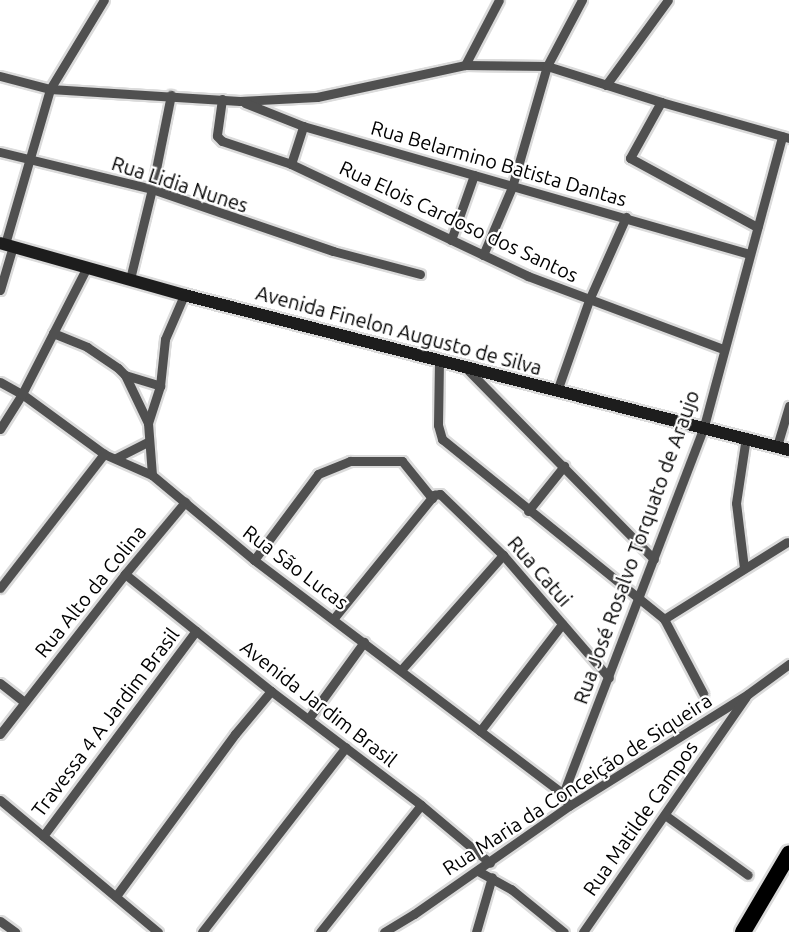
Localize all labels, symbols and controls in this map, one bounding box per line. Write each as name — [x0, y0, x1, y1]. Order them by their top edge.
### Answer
street label: Rua Belarmino Batista Dantas — [368, 115, 630, 211]
street label: Rua Lidia Nunes — [109, 151, 251, 217]
street label: Rua Elois Cardoso dos Santos — [336, 155, 582, 287]
street label: Avenida Finelon Augusto de Silva — [253, 280, 545, 380]
street label: Rua José Rosalvo Torquato de Araujo — [568, 387, 704, 707]
street label: Rua Alto da Colina — [29, 520, 151, 662]
street label: Rua São Lucas — [239, 520, 353, 614]
street label: Rua Catui — [503, 531, 577, 611]
street label: Travessa 4 A Jardim Brasil — [26, 623, 184, 821]
street label: Avenida Jardim Brasil — [236, 635, 402, 771]
street label: Rua Maria da Conceição de Siqueira — [438, 688, 716, 880]
street label: Rua Matilde Campos — [578, 736, 702, 900]

